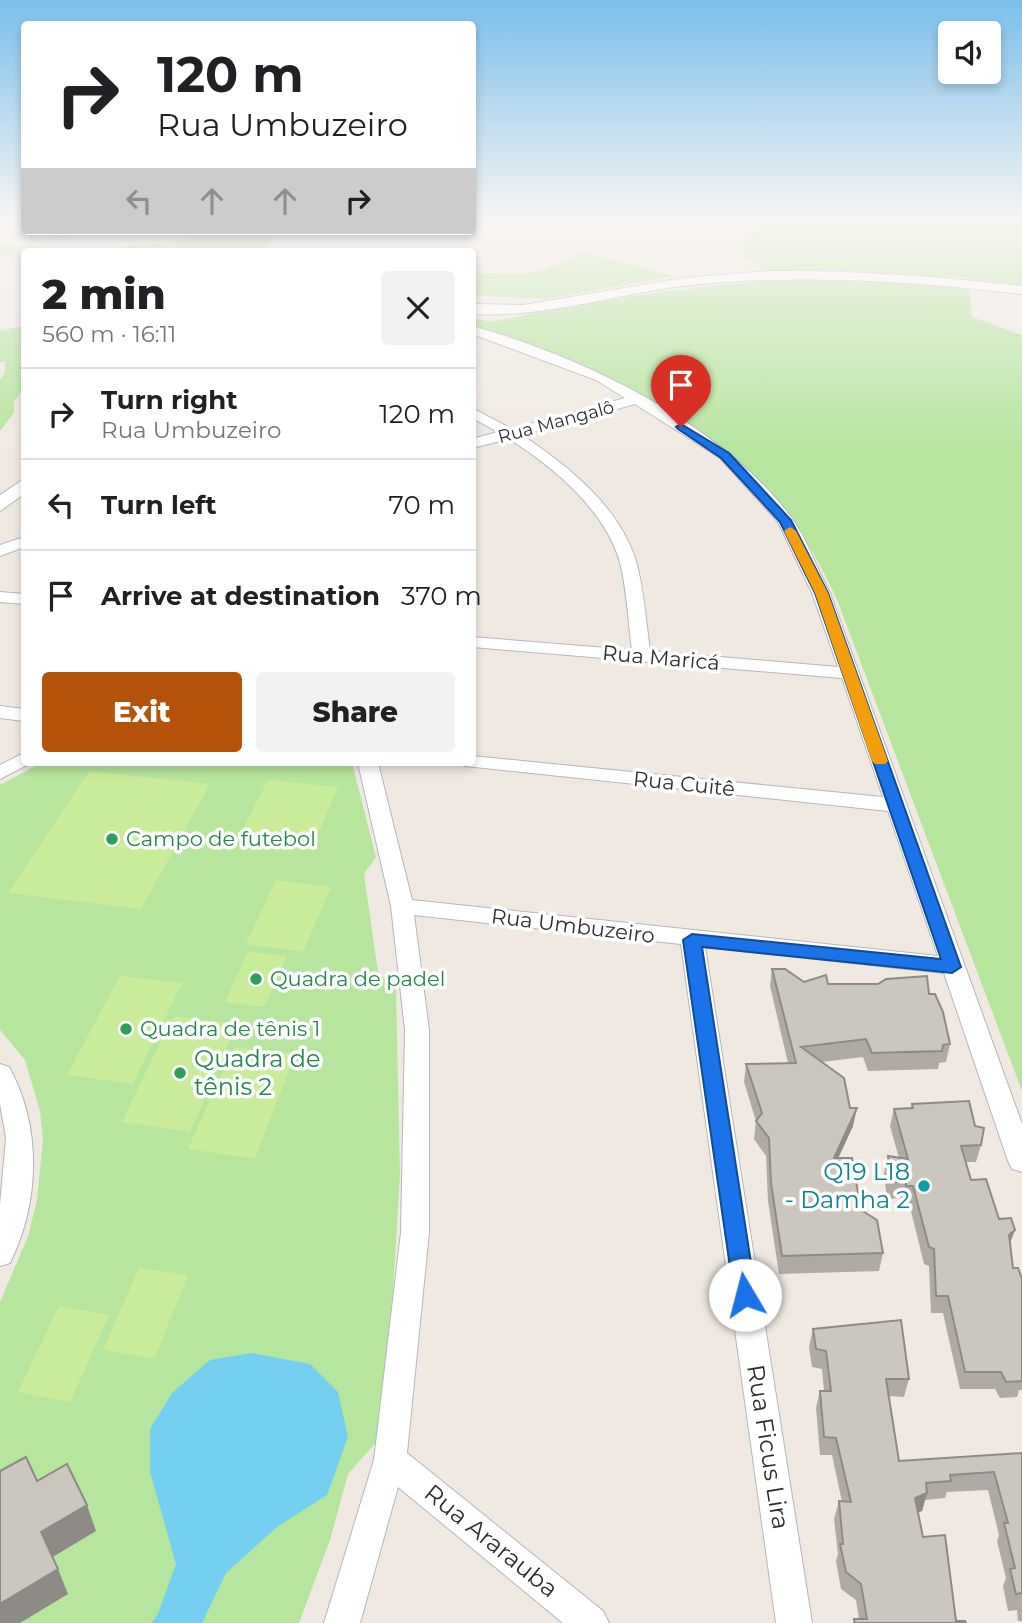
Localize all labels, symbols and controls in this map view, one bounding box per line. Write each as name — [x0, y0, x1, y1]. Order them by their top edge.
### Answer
map controls — [938, 21, 1001, 84]
button: sound — [938, 21, 1001, 84]
text: 120 m — [157, 45, 304, 104]
icon: right — [42, 49, 133, 140]
text: Rua Umbuzeiro — [157, 105, 408, 144]
icon: left — [120, 182, 158, 220]
icon: ahead — [193, 182, 231, 220]
icon: ahead — [266, 182, 304, 220]
icon: right — [339, 182, 377, 220]
text: 2 min — [42, 268, 166, 320]
button: close — [381, 271, 455, 345]
text: 560 m · 16:11 — [42, 320, 176, 348]
pin — [651, 355, 711, 427]
icon: arrive — [662, 366, 700, 404]
text: Turn right — [101, 384, 237, 416]
icon: right — [42, 395, 80, 433]
street label: Rua Mangalô — [495, 396, 617, 448]
text: 120 m — [379, 398, 455, 430]
text: Rua Umbuzeiro — [101, 416, 281, 444]
icon: left — [42, 486, 80, 524]
text: Turn left — [101, 489, 217, 521]
text: 70 m — [389, 489, 455, 521]
icon: arrive — [42, 577, 80, 615]
text: Arrive at destination — [101, 580, 380, 612]
text: 370 m — [401, 580, 482, 612]
street label: Rua Maricá — [601, 640, 721, 675]
button: Exit — [42, 672, 242, 752]
button: Share — [256, 672, 455, 752]
street label: Rua Cuitê — [632, 766, 736, 801]
place label: Campo de futebol — [126, 826, 316, 851]
marker: Campo de futebol — [104, 831, 120, 847]
street label: Rua Umbuzeiro — [490, 903, 656, 948]
place label: Quadra de padel — [270, 966, 445, 991]
marker: Quadra de padel — [248, 971, 264, 987]
place label: Quadra de tênis 1 — [140, 1016, 320, 1041]
marker: Quadra de tênis 1 — [118, 1021, 134, 1037]
place label: Quadra de tênis 2 — [194, 1044, 321, 1101]
marker: Quadra de tênis 2 — [172, 1065, 188, 1081]
place label: Q19 L18 - Damha 2 — [785, 1157, 910, 1214]
marker: Q19 L18 - Damha 2 — [916, 1178, 932, 1194]
position arrow — [708, 1258, 782, 1332]
street label: Rua Ficus Lira — [741, 1362, 796, 1531]
street label: Rua Ararauba — [419, 1478, 564, 1603]

